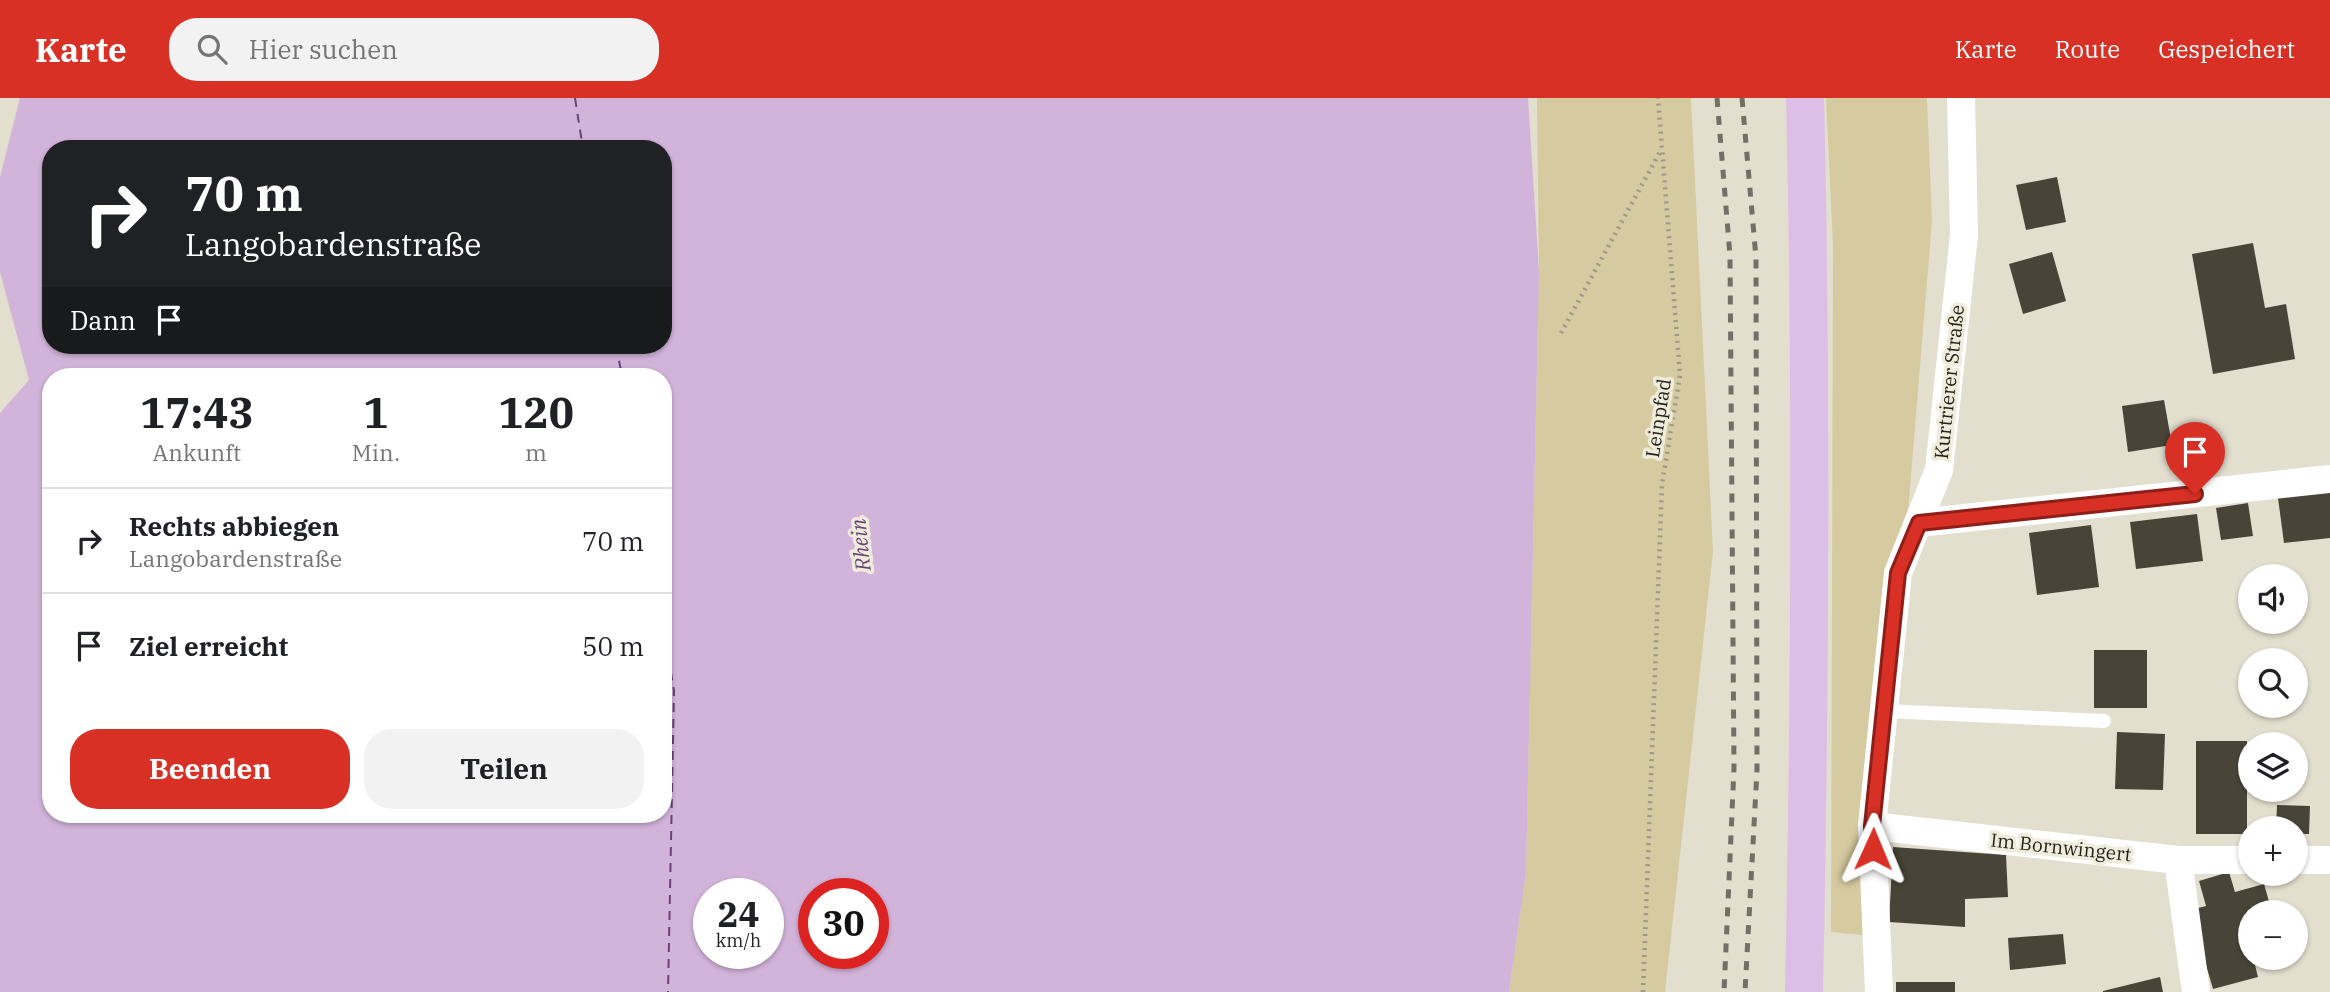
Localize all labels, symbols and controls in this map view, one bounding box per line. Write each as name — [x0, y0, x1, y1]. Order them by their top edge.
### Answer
search box — [169, 18, 659, 81]
text: Karte — [35, 28, 127, 71]
icon: search — [193, 30, 231, 68]
text: Hier suchen — [249, 32, 398, 66]
text: Karte — [1955, 33, 2017, 65]
text: Route — [2055, 33, 2120, 65]
text: Gespeichert — [2158, 33, 2295, 65]
text: 70 m — [185, 161, 303, 224]
icon: right — [70, 168, 161, 259]
text: Langobardenstraße — [185, 223, 481, 265]
icon: arrive — [150, 301, 188, 339]
text: Dann — [70, 303, 136, 337]
street label: Kurtrierer Straße — [1929, 304, 1969, 460]
street label: Leinpfad — [1640, 377, 1676, 459]
text: 17:43 — [140, 385, 254, 440]
text: 1 — [363, 385, 389, 440]
text: 120 — [498, 385, 574, 440]
pin — [2165, 422, 2225, 494]
icon: arrive — [2176, 433, 2214, 471]
text: Ankunft — [153, 437, 241, 467]
text: Min. — [352, 437, 400, 467]
text: m — [525, 437, 547, 467]
text: Rechts abbiegen — [129, 509, 339, 543]
water label: Rhein — [843, 518, 877, 573]
icon: right — [70, 522, 108, 560]
text: 70 m — [582, 524, 644, 558]
text: Langobardenstraße — [129, 543, 342, 573]
map controls — [2238, 564, 2308, 970]
button: sound — [2238, 564, 2308, 634]
icon: arrive — [70, 627, 108, 665]
text: Ziel erreicht — [129, 629, 288, 663]
text: 50 m — [582, 629, 644, 663]
button: search — [2238, 648, 2308, 718]
button: Beenden — [70, 729, 350, 809]
button: Teilen — [364, 729, 644, 809]
button: layers — [2238, 732, 2308, 802]
position arrow — [1836, 812, 1910, 886]
button: + — [2238, 816, 2308, 886]
street label: Im Bornwingert — [1989, 828, 2133, 866]
speed limit sign: 30 — [798, 878, 889, 969]
text: 24 — [717, 891, 760, 937]
button: − — [2238, 900, 2308, 970]
text: km/h — [716, 929, 761, 952]

